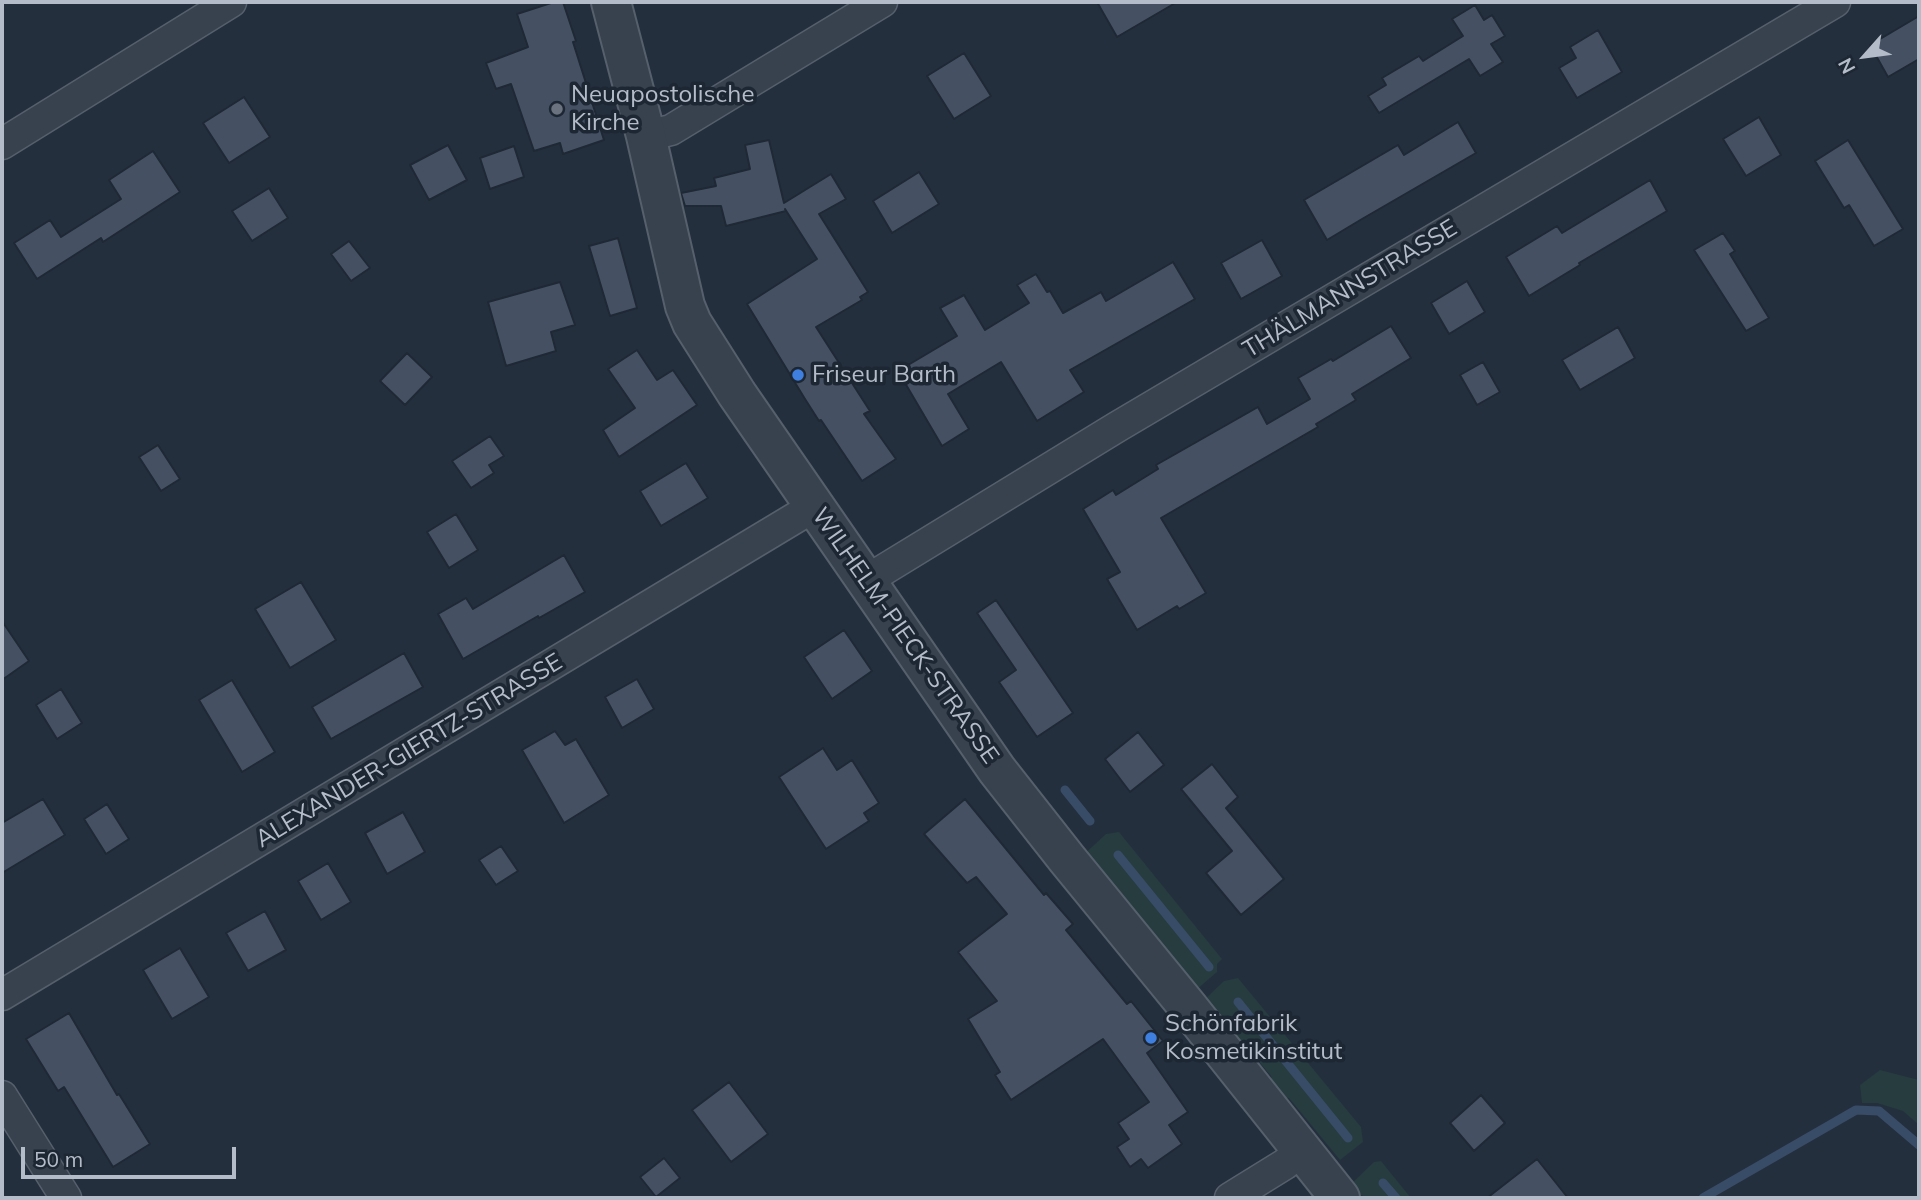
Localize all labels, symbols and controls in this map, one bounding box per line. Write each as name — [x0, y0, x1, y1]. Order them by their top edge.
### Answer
north arrow — [1830, 21, 1900, 91]
text: N — [1832, 54, 1860, 78]
place label: Neuapostolische Kirche — [571, 81, 754, 137]
marker: Neuapostolische Kirche — [549, 101, 565, 117]
street label: THÄLMANNSTRASSE — [1238, 214, 1462, 364]
place label: Friseur Barth — [812, 361, 956, 389]
marker: Friseur Barth — [790, 367, 806, 383]
street label: WILHELM-PIECK-STRASSE — [805, 502, 1005, 770]
street label: ALEXANDER-GIERTZ-STRASSE — [250, 648, 568, 854]
place label: Schönfabrik Kosmetikinstitut — [1165, 1010, 1342, 1066]
marker: Schönfabrik Kosmetikinstitut — [1143, 1030, 1159, 1046]
scale bar — [24, 1134, 240, 1178]
text: 50 m — [34, 1146, 83, 1172]

